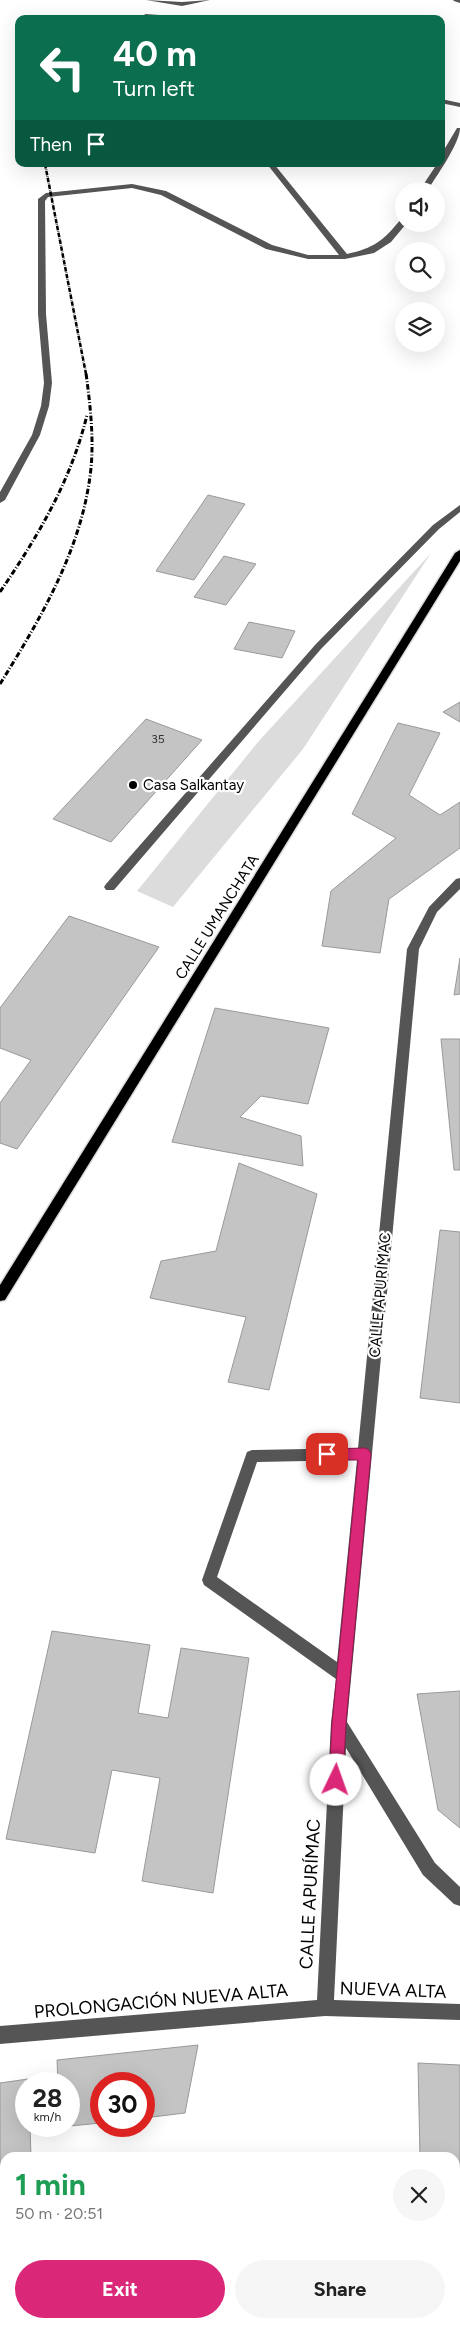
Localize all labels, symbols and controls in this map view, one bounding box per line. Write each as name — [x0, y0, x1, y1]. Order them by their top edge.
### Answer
text: 40 m — [113, 33, 197, 75]
icon: left — [30, 35, 95, 100]
text: Turn left — [113, 75, 195, 102]
icon: arrive — [82, 130, 110, 158]
text: Then — [30, 133, 72, 156]
map controls — [395, 182, 445, 352]
button: sound — [395, 182, 445, 232]
button: search — [395, 242, 445, 292]
button: layers — [395, 302, 445, 352]
house number: 35 — [151, 732, 165, 746]
place label: Casa Salkantay — [143, 776, 244, 794]
marker: Casa Salkantay — [127, 779, 139, 791]
street label: CALLE UMANCHATA — [171, 851, 263, 983]
street label: CALLE APURÍMAC — [366, 1232, 394, 1358]
pin — [306, 1433, 348, 1475]
icon: arrive — [313, 1440, 341, 1468]
position arrow — [309, 1753, 361, 1805]
street label: CALLE APURÍMAC — [295, 1818, 325, 1970]
street label: NUEVA ALTA — [339, 1977, 447, 2003]
street label: PROLONGACIÓN NUEVA ALTA — [33, 1979, 289, 2023]
speed limit sign: 30 — [90, 2072, 155, 2137]
text: 28 — [33, 2083, 62, 2113]
text: km/h — [34, 2110, 61, 2124]
text: 1 min — [15, 2166, 86, 2203]
button: close — [393, 2169, 445, 2221]
text: 50 m · 20:51 — [15, 2204, 103, 2223]
button: Exit — [15, 2260, 225, 2318]
button: Share — [235, 2260, 445, 2318]

